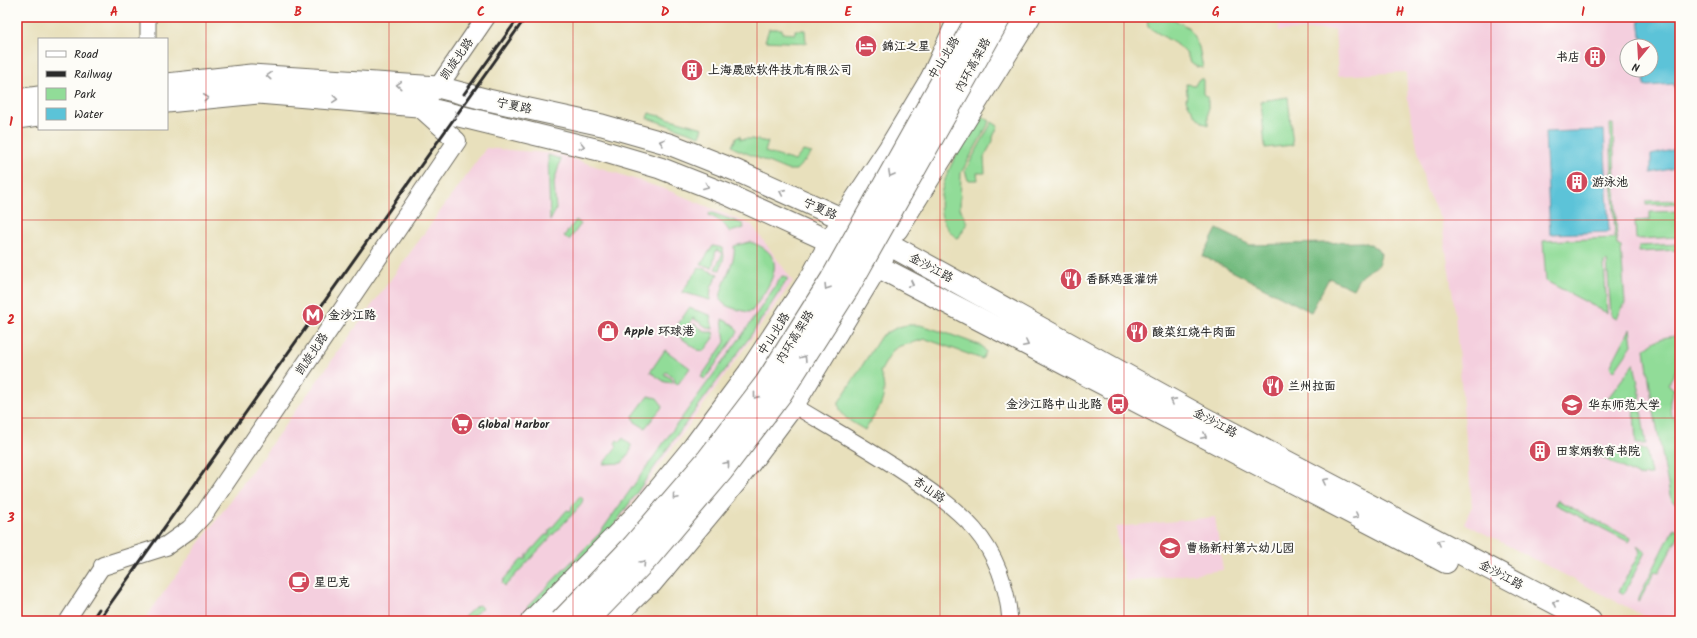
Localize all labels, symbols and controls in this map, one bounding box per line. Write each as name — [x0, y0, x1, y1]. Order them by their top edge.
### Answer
text: A — [110, 2, 118, 23]
text: B — [294, 2, 302, 23]
text: C — [477, 2, 485, 23]
text: D — [661, 2, 670, 23]
text: E — [844, 2, 852, 23]
text: F — [1028, 2, 1036, 23]
text: G — [1212, 2, 1220, 23]
text: H — [1396, 2, 1405, 23]
text: I — [1581, 2, 1585, 23]
hotel icon: 錦江之星 — [853, 33, 879, 59]
street label: 中山北路 — [923, 33, 965, 83]
street label: 凯旋北路 — [435, 34, 479, 84]
street label: 内环高架路 — [950, 34, 996, 96]
place label: 錦江之星 — [882, 37, 930, 56]
legend — [38, 38, 168, 130]
north arrow — [1619, 38, 1659, 78]
building icon: 书店 — [1582, 44, 1608, 70]
text: Road — [74, 45, 99, 64]
place label: 书店 — [1556, 48, 1580, 67]
building icon: 上海晟欧软件技术有限公司 — [679, 57, 705, 83]
text: N — [1630, 57, 1642, 76]
place label: 上海晟欧软件技术有限公司 — [708, 61, 852, 80]
text: Railway — [74, 65, 112, 84]
one-way arrow — [266, 72, 272, 81]
one-way arrow — [396, 80, 402, 89]
text: Park — [74, 85, 96, 104]
one-way arrow — [203, 93, 209, 102]
street label: 宁夏路 — [494, 93, 534, 119]
one-way arrow — [332, 94, 338, 103]
text: Water — [74, 105, 104, 124]
one-way arrow — [452, 110, 459, 119]
text: 1 — [9, 112, 13, 133]
one-way arrow — [659, 138, 666, 147]
one-way arrow — [579, 141, 585, 149]
building icon: 游泳池 — [1564, 169, 1590, 195]
one-way arrow — [889, 170, 896, 177]
place label: 游泳池 — [1592, 173, 1628, 192]
one-way arrow — [702, 181, 709, 189]
one-way arrow — [779, 188, 786, 196]
street label: 宁夏路 — [800, 193, 840, 225]
street label: 金沙江路 — [905, 248, 957, 288]
restaurant icon: 香酥鸡蛋灌饼 — [1058, 266, 1084, 292]
place label: 香酥鸡蛋灌饼 — [1086, 270, 1158, 289]
one-way arrow — [906, 280, 914, 287]
one-way arrow — [824, 283, 832, 290]
metro station icon: 金沙江路 — [300, 302, 326, 328]
place label: 金沙江路 — [328, 306, 376, 325]
street label: 内环高架路 — [771, 307, 819, 367]
street label: 中山北路 — [753, 309, 795, 359]
text: 2 — [7, 310, 15, 331]
shop icon: Apple 环球港 — [595, 318, 621, 344]
restaurant icon: 酸菜红烧牛肉面 — [1124, 319, 1150, 345]
place label: Apple 环球港 — [624, 322, 694, 341]
place label: 酸菜红烧牛肉面 — [1152, 323, 1236, 342]
street label: 凯旋北路 — [291, 329, 333, 379]
one-way arrow — [1022, 339, 1029, 347]
one-way arrow — [799, 355, 806, 362]
restaurant icon: 兰州拉面 — [1260, 373, 1286, 399]
place label: 兰州拉面 — [1288, 377, 1336, 396]
one-way arrow — [754, 391, 761, 398]
bus stop icon: 金沙江路中山北路 — [1105, 391, 1131, 417]
school or university icon: 华东师范大学 — [1559, 392, 1585, 418]
place label: 金沙江路中山北路 — [1006, 395, 1102, 414]
place label: 华东师范大学 — [1588, 396, 1660, 415]
one-way arrow — [1170, 398, 1177, 405]
street label: 金沙江路 — [1189, 403, 1241, 443]
supermarket icon: Global Harbor — [449, 411, 475, 437]
place label: Global Harbor — [478, 415, 550, 434]
one-way arrow — [1199, 432, 1207, 439]
building icon: 田家炳教育书院 — [1527, 438, 1553, 464]
place label: 田家炳教育书院 — [1556, 442, 1640, 461]
one-way arrow — [723, 461, 730, 468]
street label: 杏山路 — [909, 472, 949, 508]
one-way arrow — [1322, 478, 1330, 486]
one-way arrow — [672, 492, 679, 500]
text: 3 — [6, 508, 15, 529]
one-way arrow — [1352, 511, 1359, 518]
school or university icon: 曹杨新村第六幼儿园 — [1157, 535, 1183, 561]
place label: 曹杨新村第六幼儿园 — [1186, 539, 1294, 558]
one-way arrow — [1437, 539, 1444, 547]
street label: 金沙江路 — [1475, 555, 1527, 595]
one-way arrow — [638, 560, 646, 568]
cafe icon: 星巴克 — [286, 569, 312, 595]
place label: 星巴克 — [314, 573, 350, 592]
one-way arrow — [1552, 600, 1559, 608]

